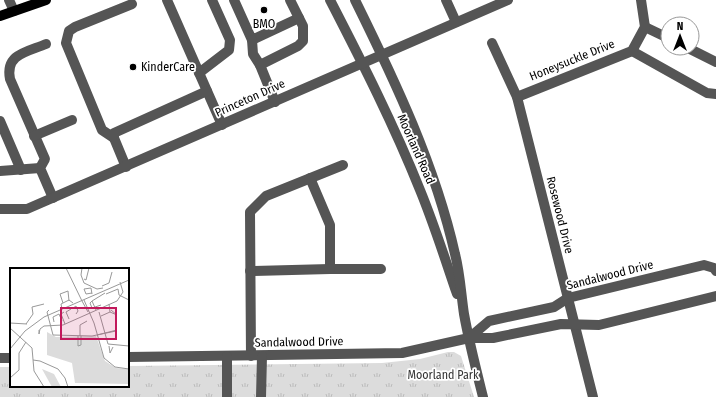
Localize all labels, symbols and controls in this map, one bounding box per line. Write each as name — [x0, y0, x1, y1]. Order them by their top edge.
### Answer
marker: BMO — [259, 5, 269, 15]
north arrow — [660, 16, 700, 56]
place label: BMO — [253, 17, 275, 31]
text: N — [677, 20, 683, 33]
street label: Honeysuckle Drive — [527, 37, 617, 83]
place label: KinderCare — [141, 60, 195, 74]
marker: KinderCare — [128, 62, 138, 72]
street label: Princeton Drive — [213, 76, 287, 120]
street label: Moorland Road — [394, 112, 438, 186]
street label: Rosewood Drive — [544, 175, 576, 255]
street label: Sandalwood Drive — [565, 257, 655, 293]
inset map — [10, 268, 129, 387]
street label: Sandalwood Drive — [255, 334, 344, 350]
park label: Moorland Park — [407, 368, 479, 382]

